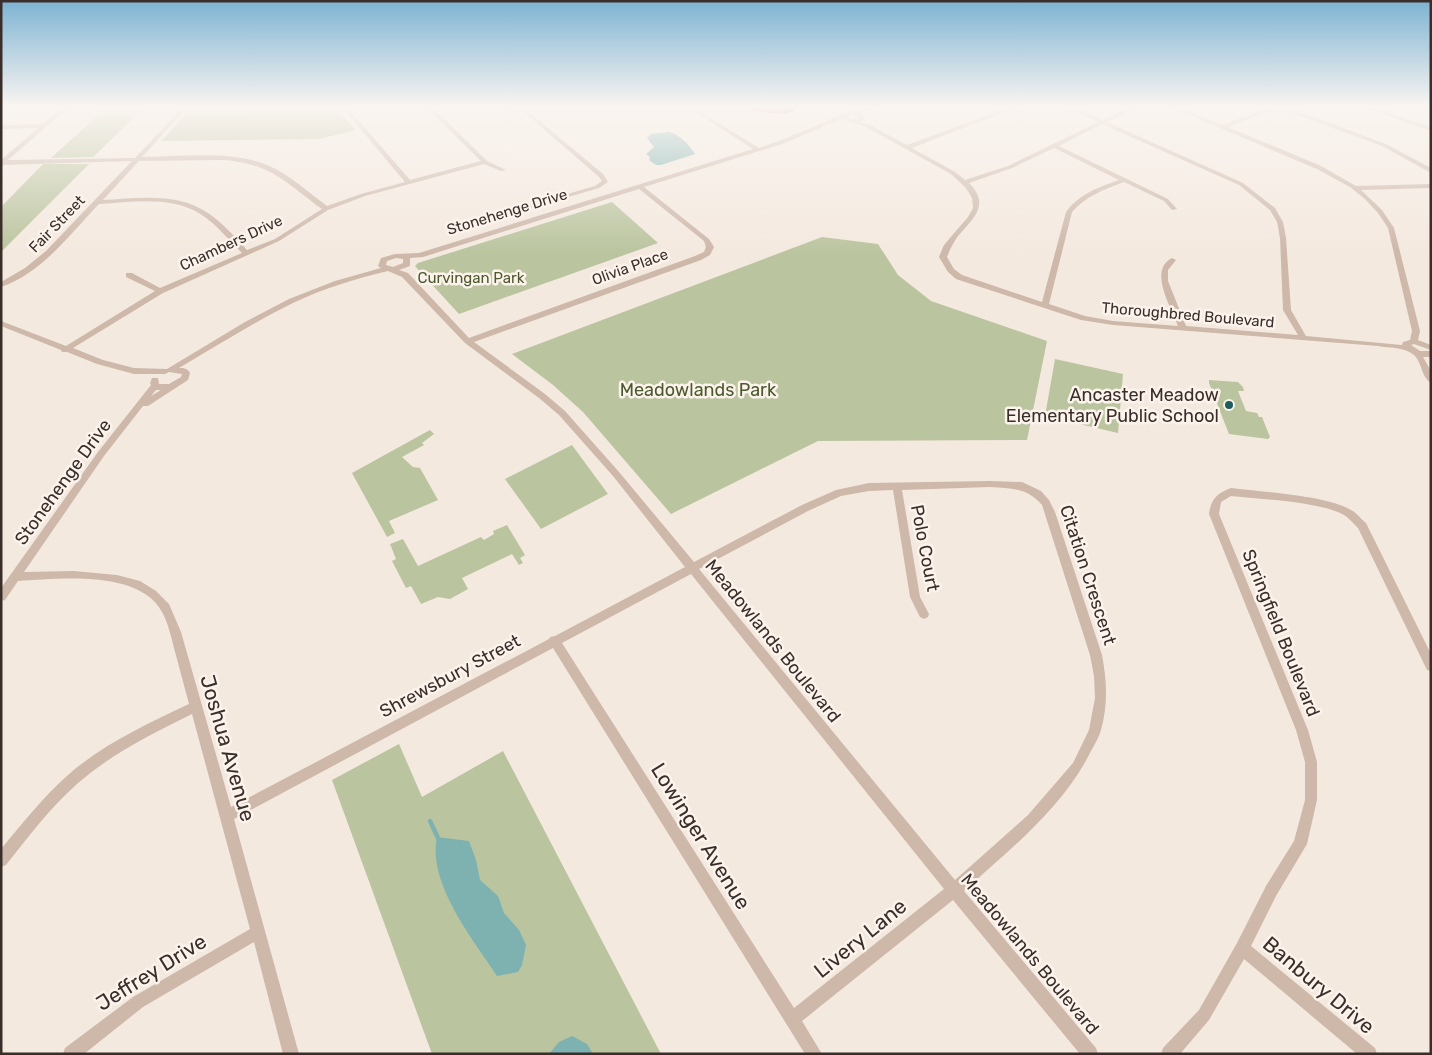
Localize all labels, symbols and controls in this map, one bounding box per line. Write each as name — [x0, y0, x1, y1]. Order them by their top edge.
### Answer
street label: Stonehenge Drive — [445, 185, 569, 239]
street label: Fair Street — [25, 192, 89, 256]
street label: Chambers Drive — [177, 211, 285, 275]
street label: Olivia Place — [590, 245, 670, 289]
park label: Curvingan Park — [418, 269, 525, 287]
street label: Thoroughbred Boulevard — [1101, 298, 1275, 332]
park label: Meadowlands Park — [620, 379, 777, 401]
place label: Ancaster Meadow Elementary Public School — [1006, 384, 1219, 427]
marker: Ancaster Meadow Elementary Public School — [1223, 399, 1235, 411]
street label: Stonehenge Drive — [10, 415, 116, 549]
street label: Citation Crescent — [1055, 502, 1121, 648]
street label: Polo Court — [906, 503, 944, 593]
street label: Springfield Boulevard — [1237, 546, 1325, 720]
street label: Meadowlands Boulevard — [700, 555, 846, 727]
street label: Shrewsbury Street — [376, 630, 524, 722]
street label: Joshua Avenue — [195, 672, 261, 824]
street label: Lowinger Avenue — [646, 758, 756, 914]
street label: Meadowlands Boulevard — [956, 869, 1104, 1039]
street label: Livery Lane — [809, 893, 911, 983]
street label: Jeffrey Drive — [91, 928, 211, 1016]
street label: Banbury Drive — [1258, 931, 1380, 1039]

